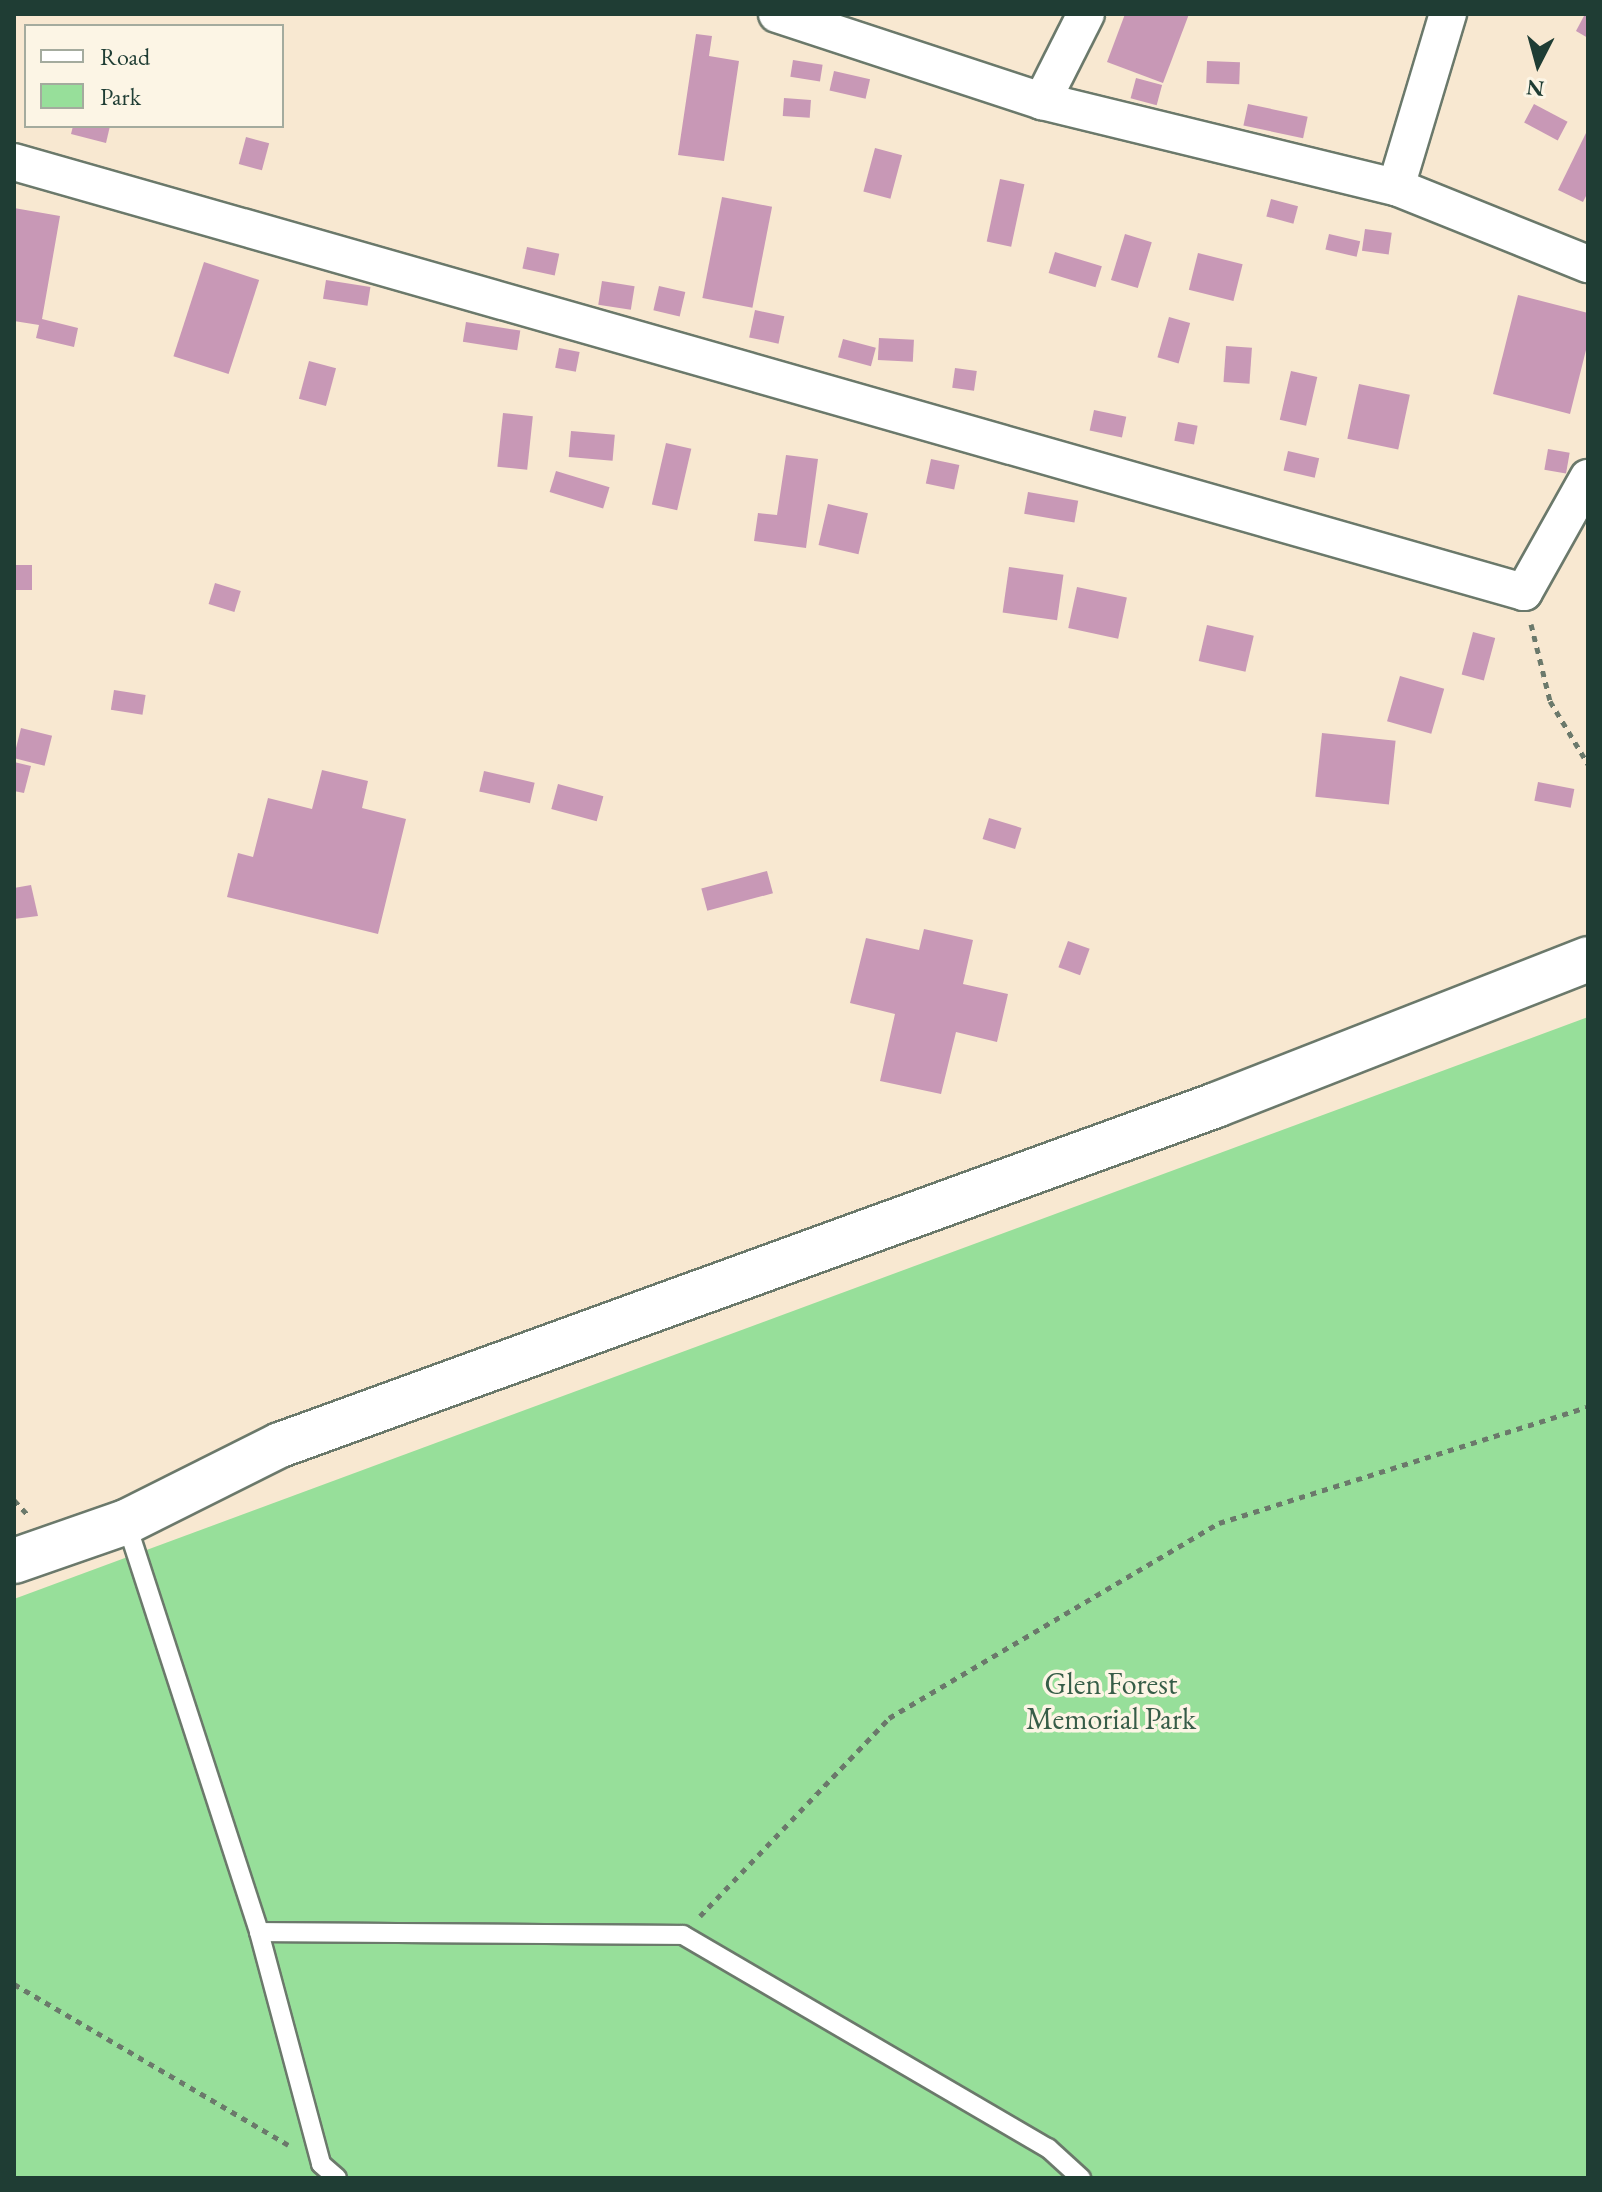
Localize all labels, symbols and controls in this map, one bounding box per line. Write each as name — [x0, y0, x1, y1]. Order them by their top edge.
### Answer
legend — [24, 24, 284, 128]
north arrow — [1498, 24, 1578, 104]
text: Road — [100, 41, 150, 72]
text: N — [1525, 73, 1546, 104]
text: Park — [100, 81, 141, 112]
park label: Glen Forest Memorial Park — [1026, 1666, 1196, 1736]

